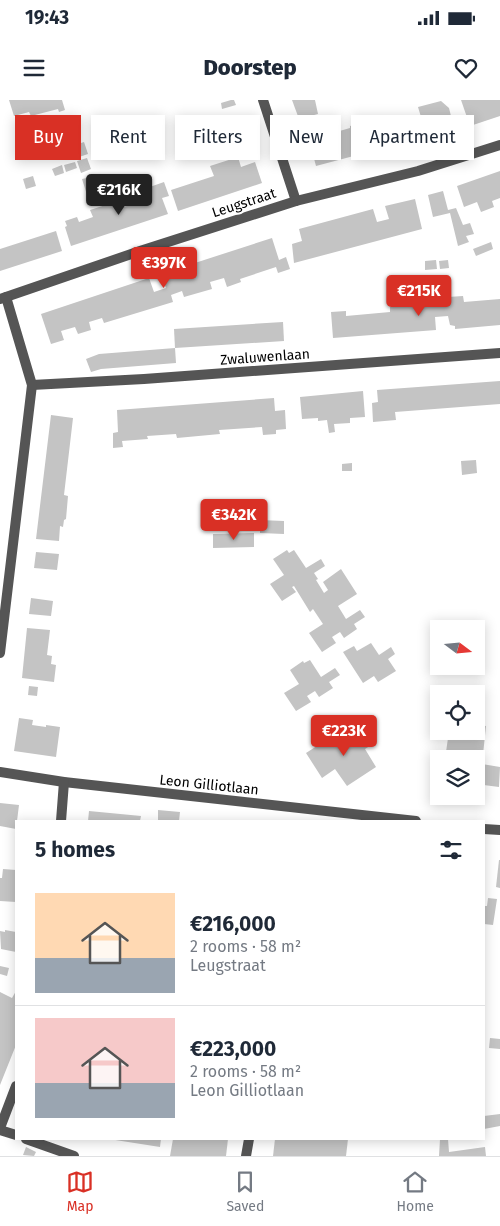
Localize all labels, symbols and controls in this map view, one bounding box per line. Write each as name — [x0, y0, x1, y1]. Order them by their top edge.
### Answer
text: 19:43 — [25, 6, 69, 29]
icon: menu — [20, 54, 48, 82]
text: Doorstep — [203, 54, 297, 81]
icon: heart — [452, 54, 480, 82]
chip: Buy — [15, 115, 81, 160]
chip: Rent — [91, 115, 165, 160]
chip: Filters — [175, 115, 260, 160]
chip: New — [270, 115, 341, 160]
chip: Apartment — [351, 115, 474, 160]
pin: €216K — [84, 174, 154, 216]
text: €216K — [97, 180, 141, 199]
street label: Leugstraat — [210, 184, 279, 221]
pin: €397K — [129, 246, 199, 289]
text: €397K — [142, 253, 186, 272]
pin: €215K — [384, 274, 454, 317]
text: €215K — [397, 281, 441, 300]
street label: Zwaluwenlaan — [219, 345, 311, 369]
pin: €342K — [199, 498, 269, 541]
text: €342K — [212, 505, 256, 524]
north arrow — [430, 620, 485, 675]
map controls — [430, 620, 485, 805]
button: locate — [430, 685, 485, 740]
pin: €223K — [309, 714, 379, 757]
text: €223K — [322, 721, 366, 740]
button: layers — [430, 750, 485, 805]
street label: Leon Gilliotlaan — [159, 771, 259, 799]
icon: filters — [437, 836, 465, 864]
text: 5 homes — [35, 837, 115, 863]
text: €216,000 — [190, 911, 276, 937]
icon: home — [75, 913, 135, 973]
text: 2 rooms · 58 m² — [190, 937, 301, 956]
text: Leugstraat — [190, 956, 266, 975]
text: €223,000 — [190, 1036, 276, 1062]
icon: home — [75, 1038, 135, 1098]
text: 2 rooms · 58 m² — [190, 1062, 301, 1081]
text: Leon Gilliotlaan — [190, 1081, 304, 1100]
tab: Map — [66, 1168, 94, 1215]
tab: Saved — [226, 1168, 264, 1215]
tab: Home — [397, 1168, 434, 1215]

